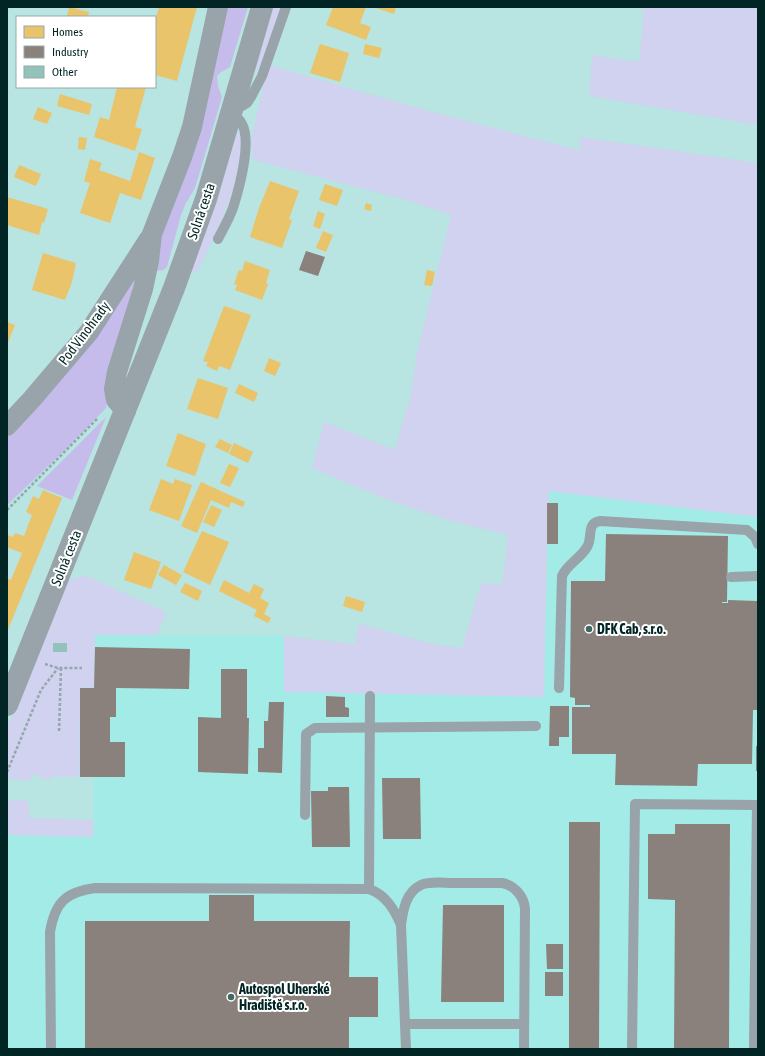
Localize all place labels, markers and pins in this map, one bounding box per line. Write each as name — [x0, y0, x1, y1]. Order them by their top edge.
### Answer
place label: DFK Cab, s.r.o. — [597, 621, 666, 637]
marker: DFK Cab, s.r.o. — [584, 624, 594, 634]
place label: Autospol Uherské Hradiště s.r.o. — [238, 981, 330, 1013]
marker: Autospol Uherské Hradiště s.r.o. — [226, 992, 236, 1002]

